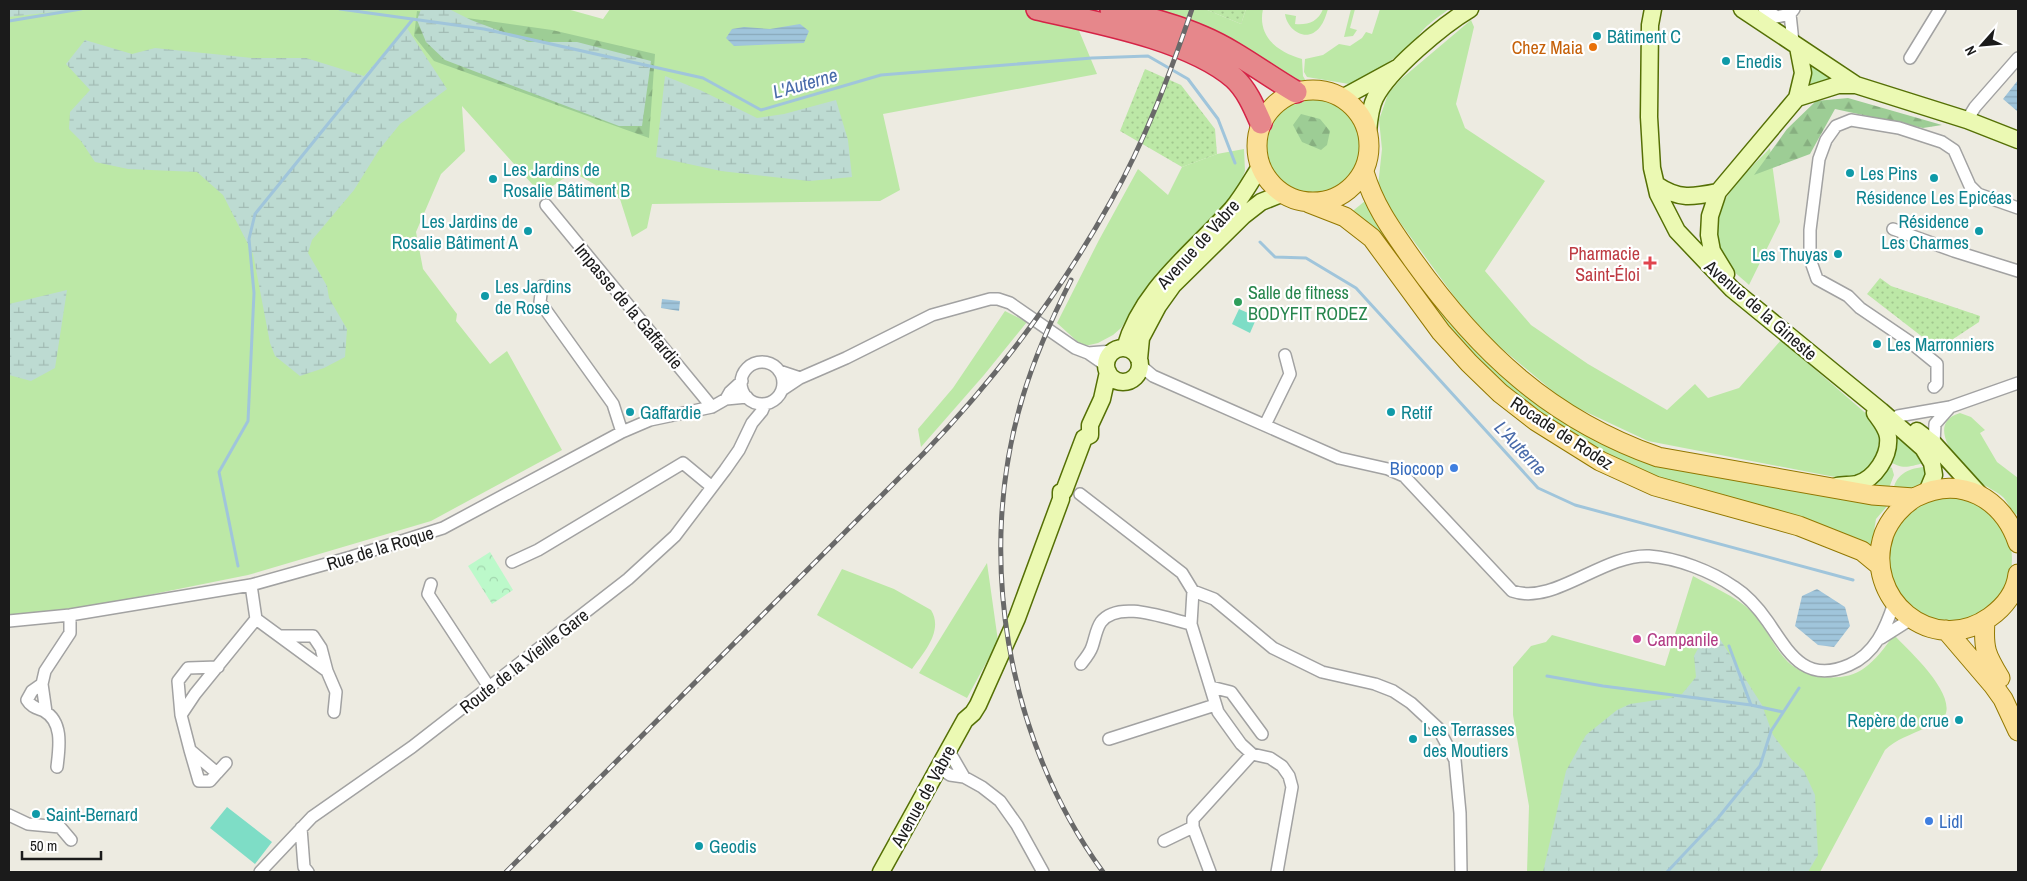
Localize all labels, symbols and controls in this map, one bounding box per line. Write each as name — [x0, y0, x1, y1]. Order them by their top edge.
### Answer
north arrow — [1957, 20, 2007, 70]
place label: Bâtiment C — [1607, 24, 1681, 49]
marker: Bâtiment C — [1591, 30, 1603, 42]
place label: Chez Maia — [1512, 35, 1583, 60]
marker: Chez Maia — [1587, 41, 1599, 53]
text: N — [1961, 43, 1980, 59]
place label: Enedis — [1736, 49, 1782, 74]
marker: Enedis — [1720, 55, 1732, 67]
water label: L'Auterne — [770, 61, 840, 105]
place label: Les Jardins de Rosalie Bâtiment B — [503, 157, 630, 203]
place label: Les Pins — [1860, 161, 1917, 186]
marker: Les Pins — [1844, 167, 1856, 179]
marker: Résidence Les Epicéas — [1928, 172, 1940, 184]
marker: Les Jardins de Rosalie Bâtiment B — [487, 173, 499, 185]
place label: Résidence Les Epicéas — [1856, 185, 2012, 210]
street label: Avenue de Vabre — [1150, 194, 1245, 295]
place label: Les Jardins de Rosalie Bâtiment A — [392, 209, 518, 255]
place label: Résidence Les Charmes — [1881, 209, 1969, 255]
marker: Les Jardins de Rosalie Bâtiment A — [522, 225, 534, 237]
marker: Résidence Les Charmes — [1973, 225, 1985, 237]
street label: Impasse de la Gaffardie — [569, 238, 689, 374]
place label: Pharmacie Saint-Éloi — [1569, 241, 1640, 287]
place label: Les Thuyas — [1752, 242, 1828, 267]
marker: Les Thuyas — [1832, 248, 1844, 260]
street label: Avenue de la Gineste — [1699, 253, 1823, 366]
marker: Pharmacie Saint-Éloi — [1644, 257, 1656, 269]
place label: Les Jardins de Rose — [495, 274, 571, 320]
place label: Salle de fitness BODYFIT RODEZ — [1248, 280, 1367, 326]
marker: Les Jardins de Rose — [479, 290, 491, 302]
marker: Salle de fitness BODYFIT RODEZ — [1232, 296, 1244, 308]
place label: Les Marronniers — [1887, 332, 1994, 357]
marker: Les Marronniers — [1871, 338, 1883, 350]
street label: Rocade de Rodez — [1506, 390, 1618, 476]
place label: Gaffardie — [640, 400, 701, 425]
place label: Retif — [1401, 400, 1433, 425]
marker: Gaffardie — [624, 406, 636, 418]
marker: Retif — [1385, 406, 1397, 418]
water label: L'Auterne — [1489, 415, 1553, 481]
place label: Biocoop — [1390, 456, 1444, 481]
marker: Biocoop — [1448, 462, 1460, 474]
street label: Rue de la Roque — [323, 520, 437, 576]
street label: Route de la Vieille Gare — [454, 603, 594, 719]
place label: Campanile — [1647, 627, 1718, 652]
marker: Campanile — [1631, 633, 1643, 645]
place label: Repère de crue — [1847, 708, 1949, 733]
marker: Repère de crue — [1953, 714, 1965, 726]
place label: Les Terrasses des Moutiers — [1423, 717, 1515, 763]
marker: Les Terrasses des Moutiers — [1407, 733, 1419, 745]
street label: Avenue de Vabre — [884, 741, 961, 852]
place label: Saint-Bernard — [46, 802, 138, 827]
marker: Saint-Bernard — [30, 808, 42, 820]
place label: Lidl — [1939, 809, 1963, 834]
marker: Lidl — [1923, 815, 1935, 827]
scale bar — [22, 828, 101, 860]
place label: Geodis — [709, 834, 757, 859]
text: 50 m — [30, 835, 57, 856]
marker: Geodis — [693, 840, 705, 852]

